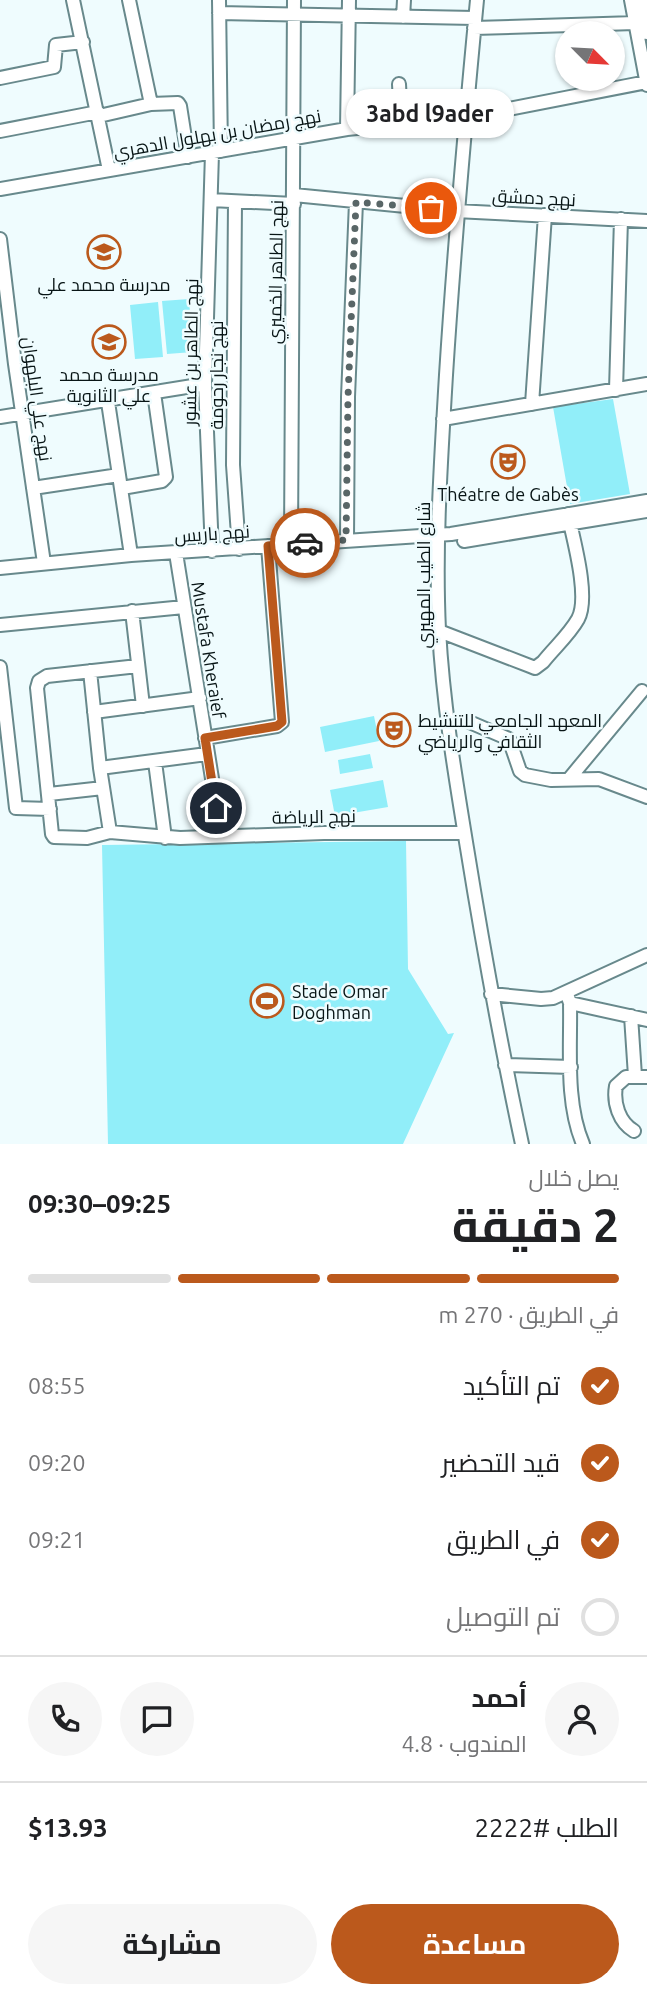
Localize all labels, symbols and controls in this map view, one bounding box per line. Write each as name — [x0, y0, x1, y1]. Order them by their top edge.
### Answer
north arrow — [555, 21, 625, 91]
map controls — [555, 21, 625, 91]
callout: 3abd l9ader — [347, 89, 515, 138]
text: 3abd l9ader — [366, 101, 494, 126]
street label: نهج رمضان بن بهلول الدهري — [112, 105, 323, 166]
pin — [401, 178, 461, 238]
street label: نهج دمشق — [491, 185, 576, 212]
icon: bag — [412, 189, 450, 227]
street label: نهج الطاهر الخميري — [264, 200, 291, 344]
school or university icon: مدرسة محمد علي — [85, 233, 123, 271]
place label: مدرسة محمد علي — [37, 274, 171, 299]
street label: نهج الطاهر بن عشور — [179, 278, 204, 427]
street label: نهج نجار رحومة — [206, 320, 229, 430]
school or university icon: مدرسة محمد علي الثانوية — [90, 323, 128, 361]
street label: نهج علي البلهوان — [14, 335, 57, 463]
place label: مدرسة محمد علي الثانوية — [59, 364, 159, 410]
theatre icon: Théatre de Gabès — [489, 443, 527, 481]
place label: Théatre de Gabès — [437, 484, 579, 504]
street label: شارع الطيب المهيري — [413, 501, 438, 649]
courier — [270, 508, 340, 578]
street label: نهج باريس — [174, 520, 251, 549]
icon: car — [286, 524, 324, 562]
street label: Mustafa Kheraief — [188, 580, 230, 720]
place label: المعهد الجامعي للتنشيط الثقافي والرياضي — [418, 710, 602, 756]
theatre icon: المعهد الجامعي للتنشيط الثقافي والرياضي — [375, 711, 413, 749]
pin — [186, 778, 246, 838]
icon: home — [197, 789, 235, 827]
street label: نهج الرياضة — [272, 805, 356, 830]
place label: Stade Omar Doghman — [292, 981, 388, 1022]
sports icon: Stade Omar Doghman — [248, 982, 286, 1020]
text: يصل خلال — [528, 1165, 619, 1190]
text: 09:25–09:30 — [28, 1189, 171, 1218]
text: 2 دقيقة — [452, 1199, 619, 1251]
text: في الطريق · 270 m — [439, 1302, 619, 1327]
icon: check — [581, 1367, 619, 1405]
text: تم التأكيد — [463, 1371, 560, 1400]
text: 08:55 — [28, 1373, 86, 1398]
icon: check — [581, 1444, 619, 1482]
text: قيد التحضير — [442, 1448, 560, 1477]
text: 09:20 — [28, 1450, 86, 1475]
icon: check — [581, 1521, 619, 1559]
text: في الطريق — [447, 1525, 560, 1554]
text: 09:21 — [28, 1527, 86, 1552]
text: تم التوصيل — [446, 1602, 560, 1631]
button: phone — [28, 1682, 102, 1756]
button: chat — [120, 1682, 194, 1756]
button: person — [545, 1682, 619, 1756]
text: أحمد — [471, 1683, 527, 1712]
text: المندوب · 4.8 — [401, 1731, 527, 1756]
text: $13.93 — [28, 1813, 108, 1842]
text: الطلب #2222 — [474, 1813, 619, 1842]
button: مشاركة — [28, 1904, 317, 1984]
button: مساعدة — [331, 1904, 619, 1984]

